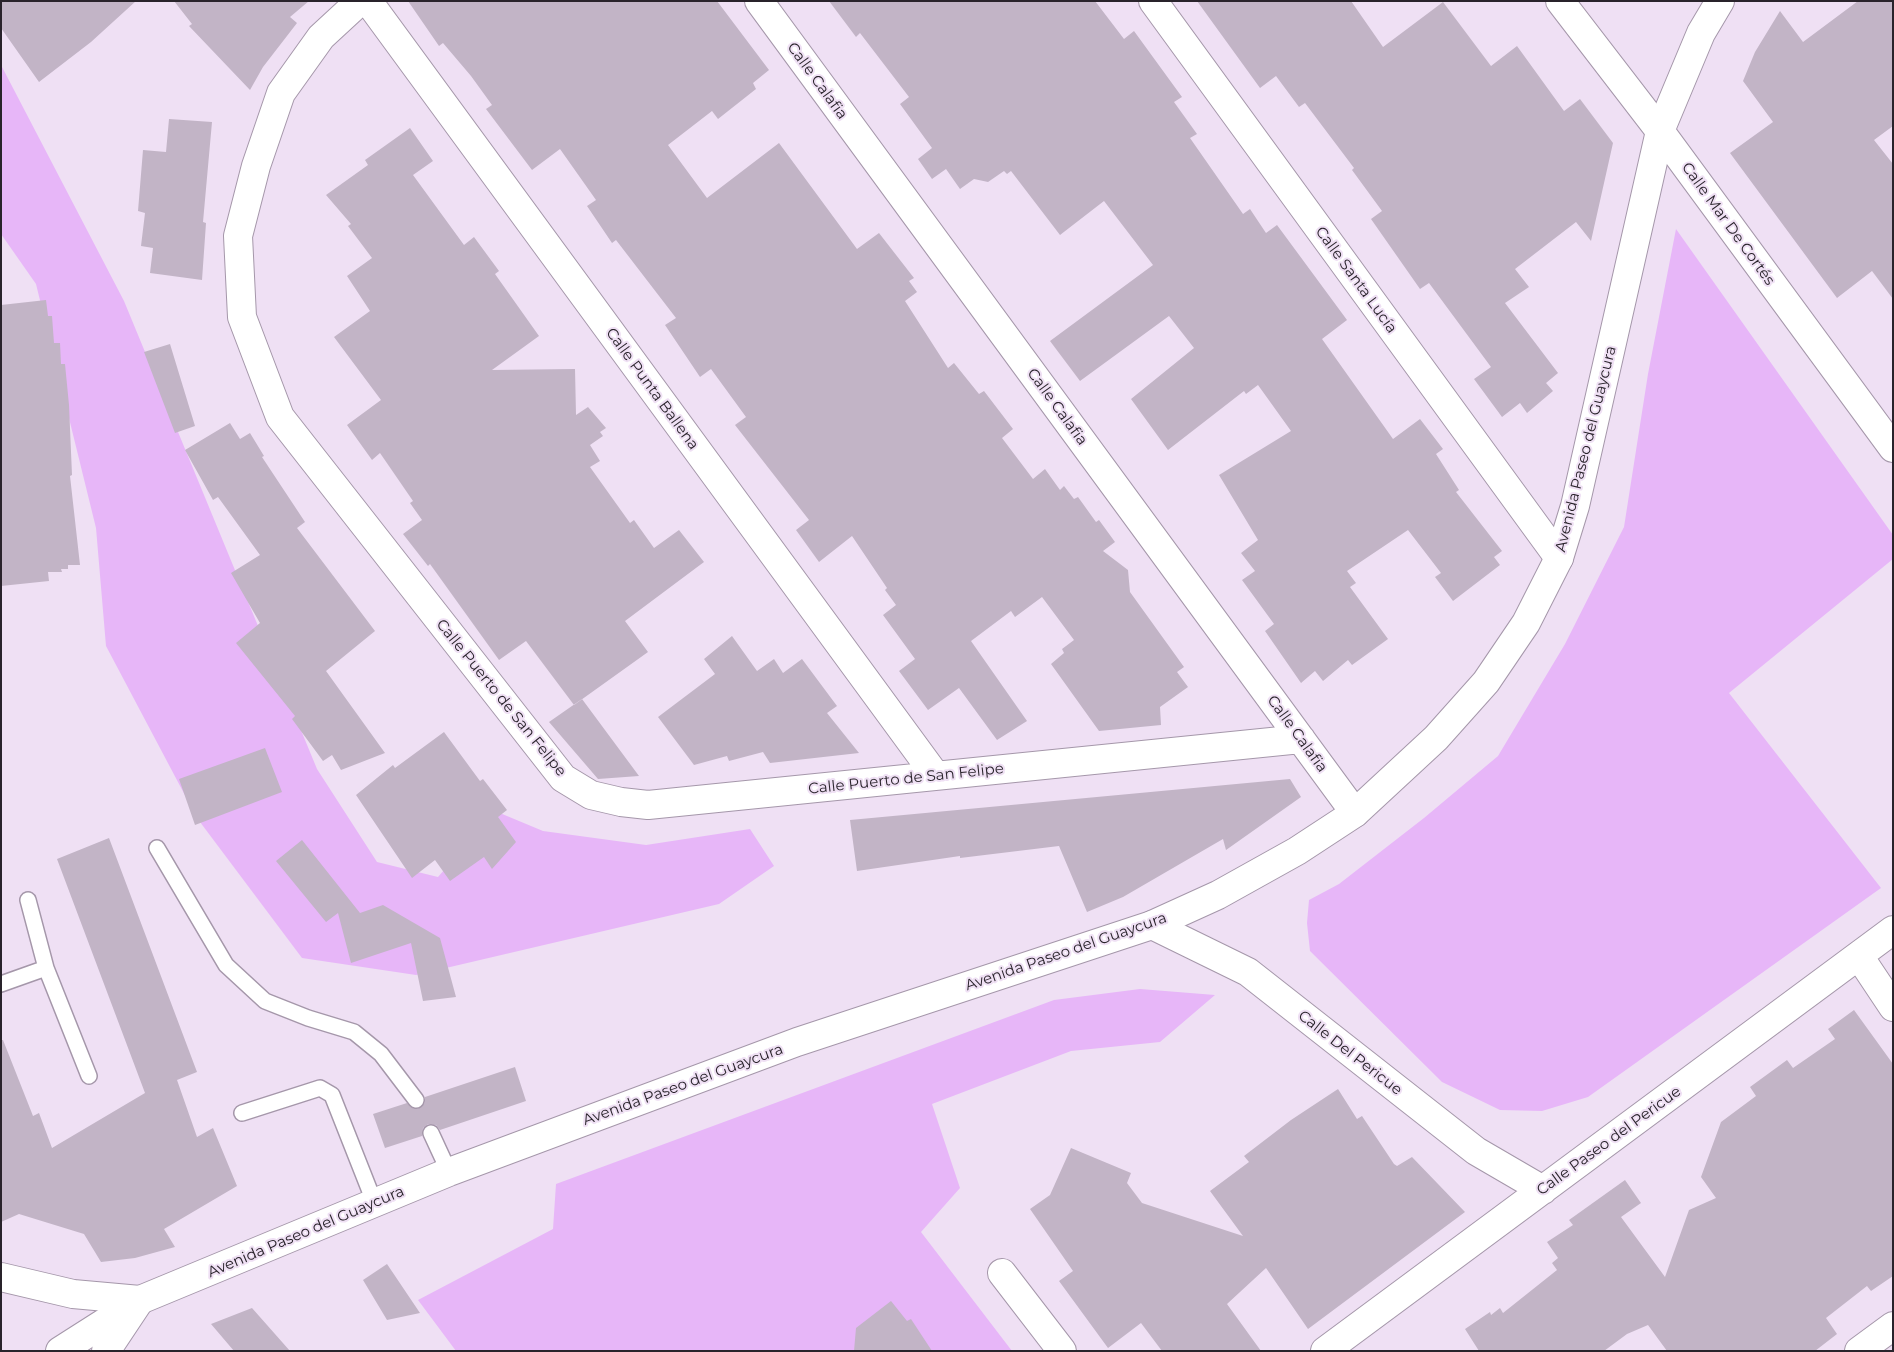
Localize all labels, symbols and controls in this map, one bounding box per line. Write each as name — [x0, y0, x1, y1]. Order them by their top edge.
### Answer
street label: Calle Calafia — [783, 39, 851, 123]
street label: Calle Mar De Cortés — [1678, 159, 1778, 289]
street label: Calle Santa Lucía — [1311, 223, 1401, 337]
street label: Calle Punta Ballena — [602, 325, 702, 453]
street label: Avenida Paseo del Guaycura — [1552, 344, 1620, 554]
street label: Calle Calafia — [1023, 365, 1091, 449]
street label: Calle Puerto de San Felipe — [432, 616, 570, 780]
street label: Calle Calafia — [1263, 692, 1331, 776]
street label: Calle Puerto de San Felipe — [807, 760, 1005, 798]
street label: Avenida Paseo del Guaycura — [963, 909, 1169, 995]
street label: Calle Del Pericue — [1294, 1007, 1406, 1099]
street label: Avenida Paseo del Guaycura — [580, 1040, 786, 1130]
street label: Calle Paseo del Pericue — [1533, 1083, 1685, 1199]
street label: Avenida Paseo del Guaycura — [205, 1182, 407, 1282]

